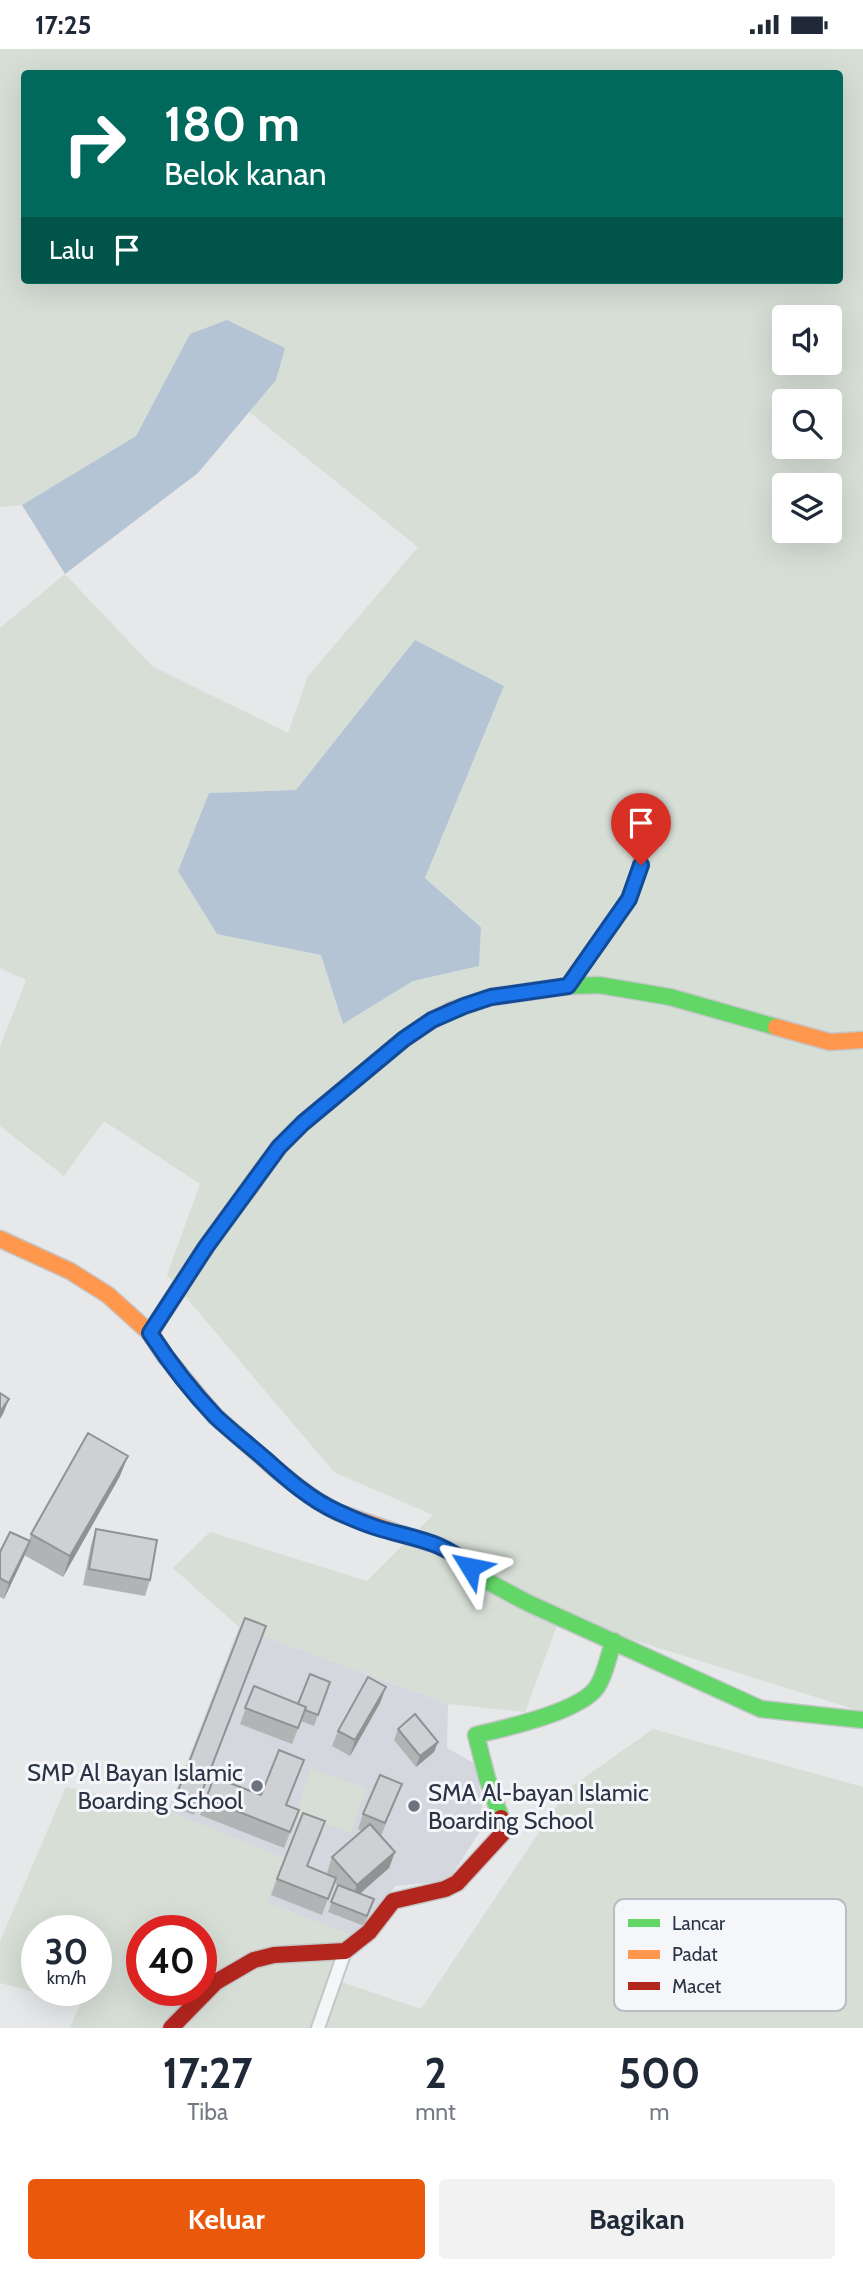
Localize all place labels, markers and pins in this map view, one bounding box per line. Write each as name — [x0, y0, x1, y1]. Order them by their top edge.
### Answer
pin — [611, 793, 671, 865]
place label: SMP Al Bayan Islamic Boarding School — [27, 1758, 243, 1815]
marker: SMP Al Bayan Islamic Boarding School — [249, 1778, 265, 1794]
place label: SMA Al-bayan Islamic Boarding School — [428, 1778, 649, 1835]
marker: SMA Al-bayan Islamic Boarding School — [406, 1798, 422, 1814]

